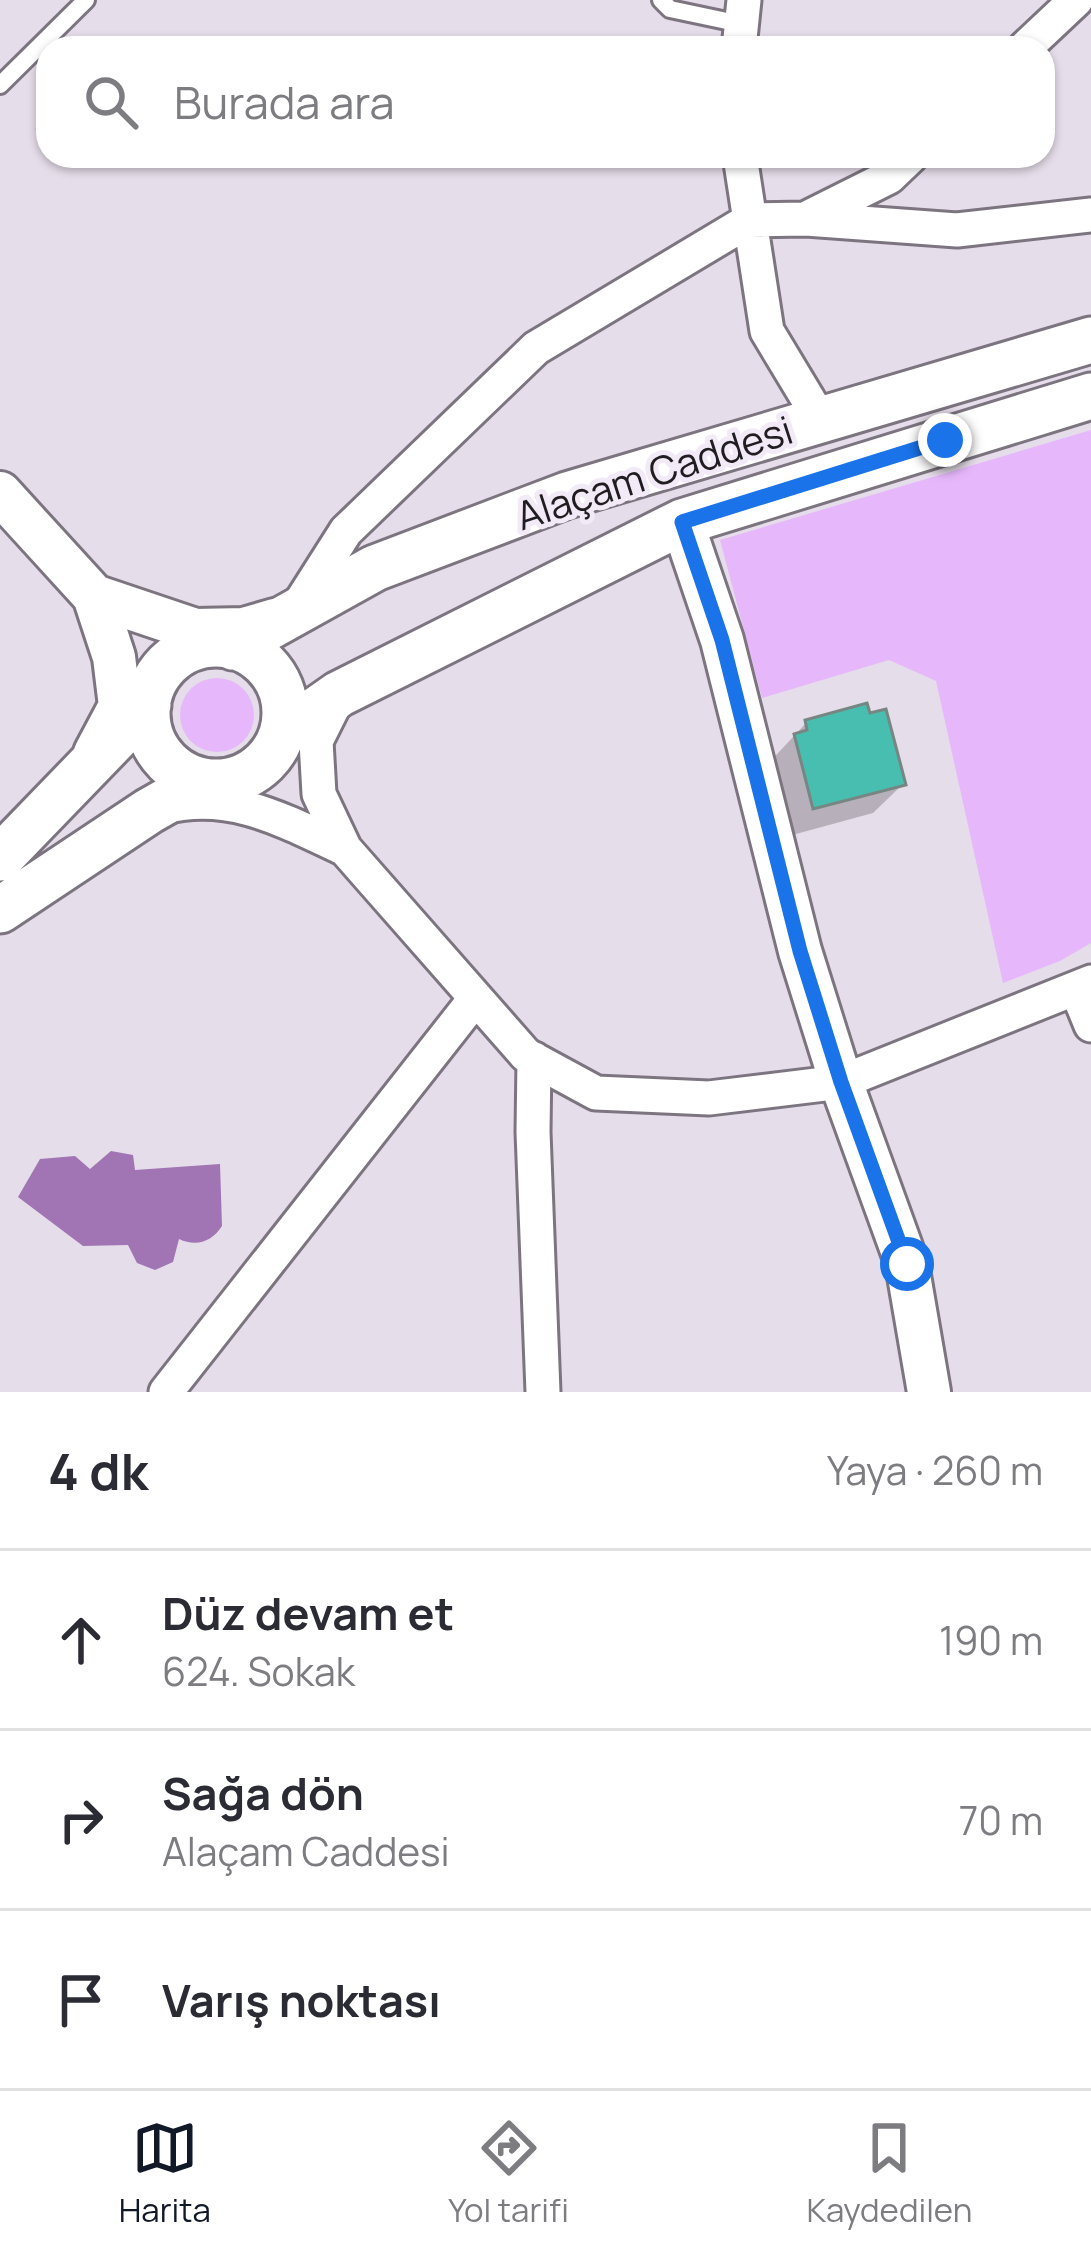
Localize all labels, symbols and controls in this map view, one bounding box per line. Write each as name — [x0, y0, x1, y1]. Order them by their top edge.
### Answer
search box — [36, 36, 1055, 168]
icon: search — [78, 69, 144, 135]
text: Burada ara — [174, 71, 395, 133]
street label: Alaçam Caddesi — [509, 402, 799, 542]
route end — [918, 413, 972, 467]
route start — [880, 1237, 934, 1291]
text: 4 dk — [48, 1436, 148, 1505]
text: Yaya · 260 m — [827, 1443, 1043, 1497]
text: Düz devam et — [162, 1582, 454, 1644]
icon: ahead — [48, 1607, 114, 1673]
text: 190 m — [939, 1613, 1043, 1667]
text: 624. Sokak — [162, 1644, 355, 1698]
text: Sağa dön — [162, 1762, 364, 1824]
icon: right — [48, 1787, 114, 1853]
text: 70 m — [959, 1793, 1043, 1847]
text: Alaçam Caddesi — [162, 1824, 450, 1878]
icon: arrive — [48, 1967, 114, 2033]
text: Varış noktası — [162, 1969, 441, 2031]
tab: Harita — [119, 2115, 211, 2232]
tab: Yol tarifi — [448, 2115, 569, 2232]
tab: Kaydedilen — [806, 2115, 972, 2232]

